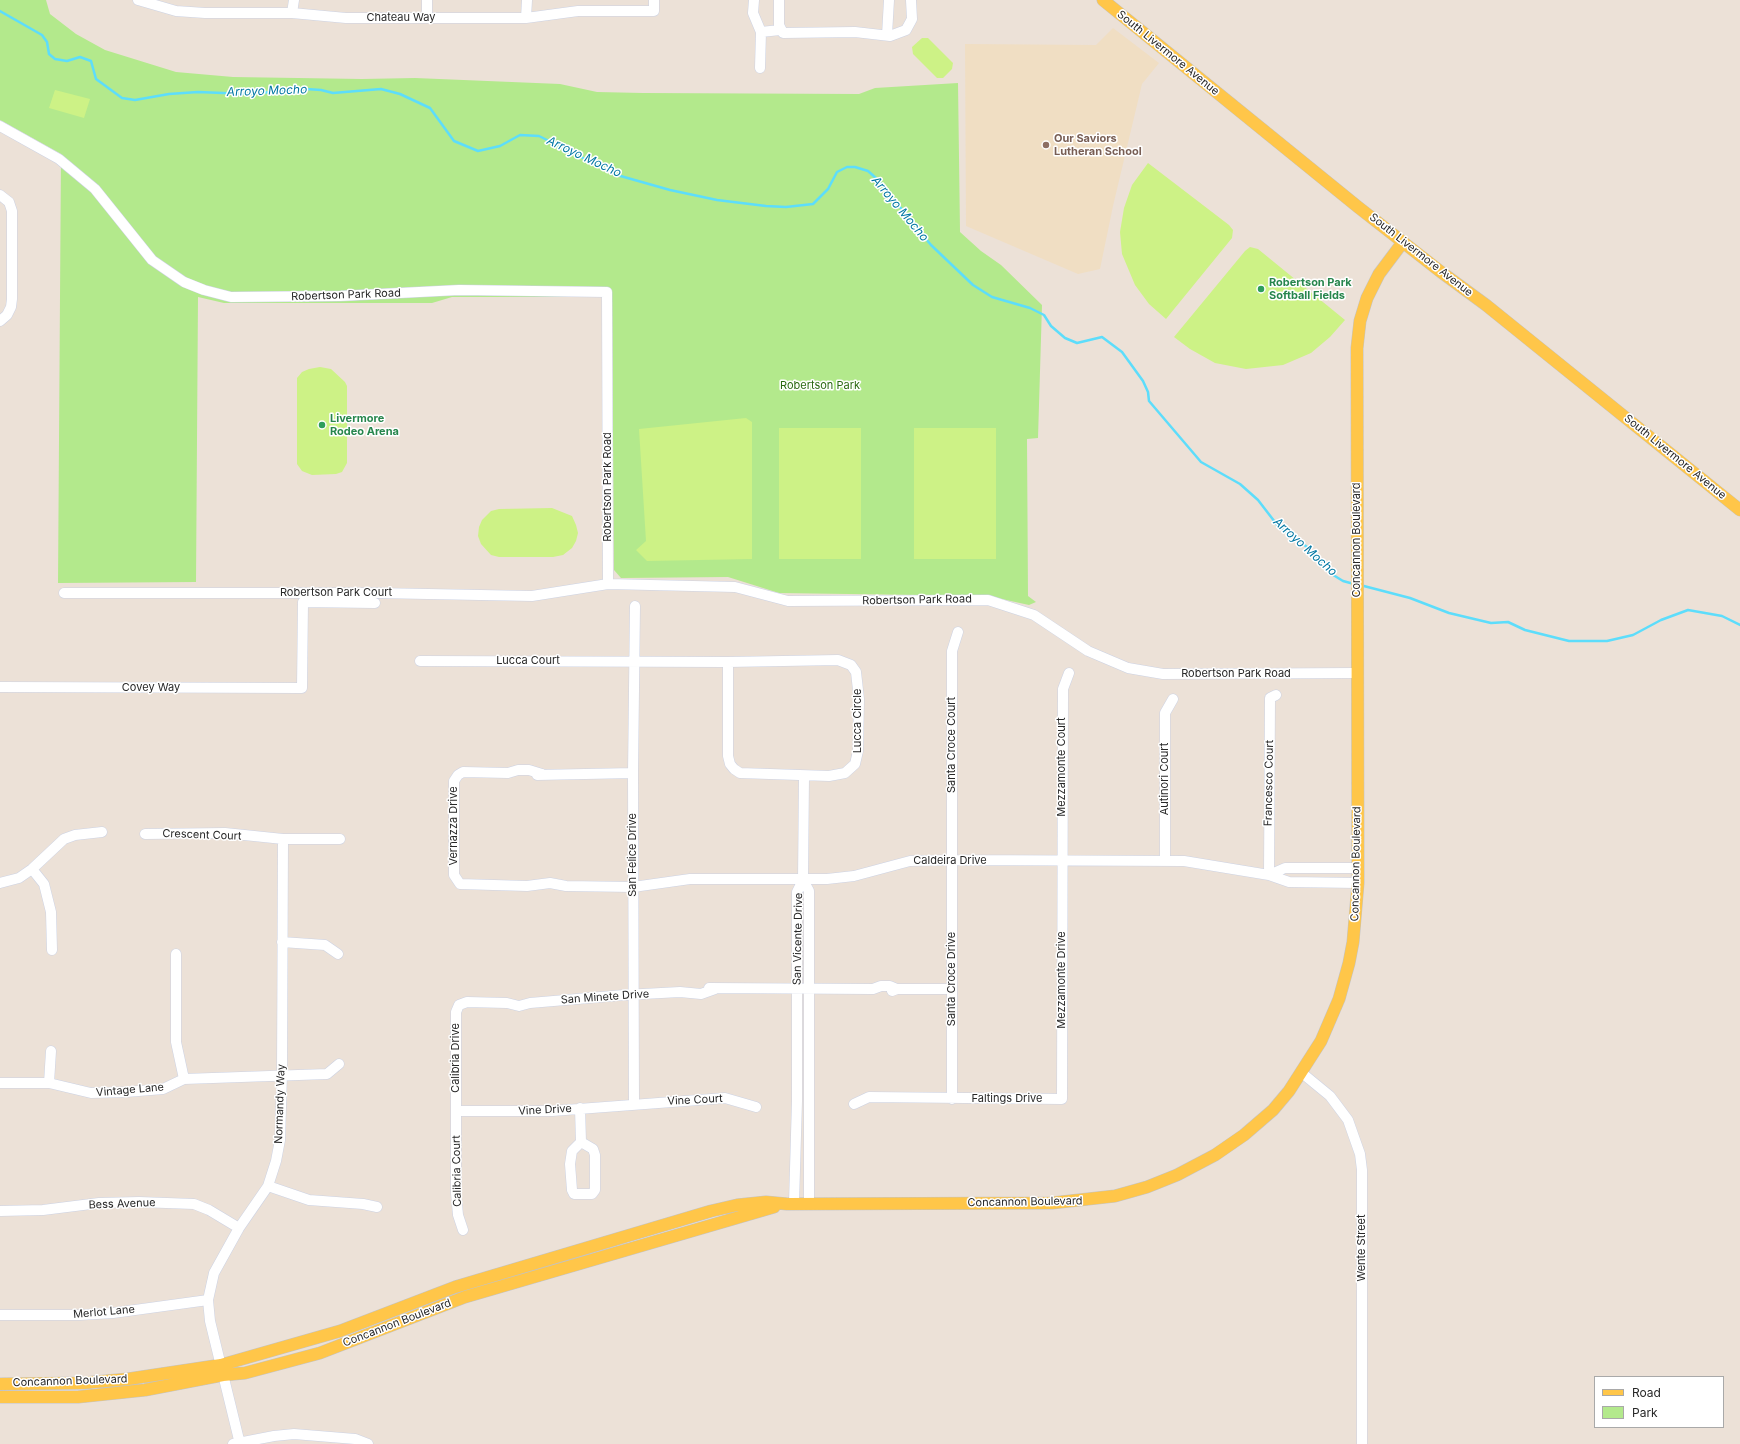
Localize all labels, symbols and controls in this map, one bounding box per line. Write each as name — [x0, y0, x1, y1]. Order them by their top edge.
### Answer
street label: South Livermore Avenue — [1114, 8, 1222, 98]
street label: Chateau Way — [367, 11, 435, 25]
water label: Arroyo Mocho — [226, 82, 308, 100]
place label: Our Saviors Lutheran School — [1054, 132, 1142, 158]
water label: Arroyo Mocho — [544, 133, 624, 181]
marker: Our Saviors Lutheran School — [1041, 140, 1051, 150]
water label: Arroyo Mocho — [869, 174, 931, 244]
street label: South Livermore Avenue — [1367, 211, 1475, 299]
place label: Robertson Park Softball Fields — [1269, 276, 1352, 302]
marker: Robertson Park Softball Fields — [1256, 284, 1266, 294]
street label: Robertson Park Road — [291, 286, 401, 304]
park label: Robertson Park — [780, 379, 860, 393]
place label: Livermore Rodeo Arena — [330, 412, 399, 438]
street label: South Livermore Avenue — [1621, 412, 1729, 502]
marker: Livermore Rodeo Arena — [317, 420, 327, 430]
street label: Robertson Park Road — [601, 432, 615, 542]
street label: Concannon Boulevard — [1350, 482, 1364, 598]
water label: Arroyo Mocho — [1270, 515, 1340, 579]
street label: Robertson Park Court — [280, 586, 392, 600]
street label: Robertson Park Road — [862, 592, 972, 608]
street label: Lucca Court — [496, 654, 560, 668]
street label: Robertson Park Road — [1181, 667, 1291, 681]
street label: Covey Way — [122, 681, 180, 695]
street label: Lucca Circle — [851, 689, 865, 753]
street label: Santa Croce Court — [945, 697, 959, 793]
street label: Mezzamonte Court — [1055, 717, 1069, 817]
street label: Francesco Court — [1262, 740, 1276, 826]
street label: Autinori Court — [1158, 743, 1172, 815]
street label: Vernazza Drive — [447, 786, 461, 866]
street label: Concannon Boulevard — [1348, 806, 1364, 922]
street label: San Felice Drive — [626, 813, 640, 897]
street label: Crescent Court — [162, 827, 242, 843]
street label: Caldeira Drive — [913, 854, 987, 868]
street label: San Vicente Drive — [791, 893, 805, 985]
street label: Mezzamonte Drive — [1055, 931, 1069, 1029]
street label: Santa Croce Drive — [945, 932, 959, 1026]
street label: San Minete Drive — [560, 987, 650, 1007]
street label: Calibria Drive — [449, 1023, 463, 1093]
street label: Normandy Way — [272, 1064, 288, 1144]
street label: Vintage Lane — [95, 1080, 165, 1100]
street label: Vine Court — [667, 1092, 723, 1108]
street label: Faltings Drive — [972, 1092, 1042, 1106]
street label: Vine Drive — [518, 1102, 572, 1118]
street label: Calibria Court — [450, 1135, 464, 1207]
street label: Concannon Boulevard — [967, 1194, 1083, 1210]
street label: Bess Avenue — [88, 1196, 156, 1212]
street label: Wente Street — [1355, 1214, 1369, 1282]
street label: Concannon Boulevard — [341, 1296, 453, 1350]
street label: Merlot Lane — [73, 1303, 135, 1321]
street label: Concannon Boulevard — [12, 1372, 128, 1390]
legend — [1594, 1376, 1724, 1428]
text: Road — [1632, 1385, 1661, 1400]
text: Park — [1632, 1405, 1658, 1420]

